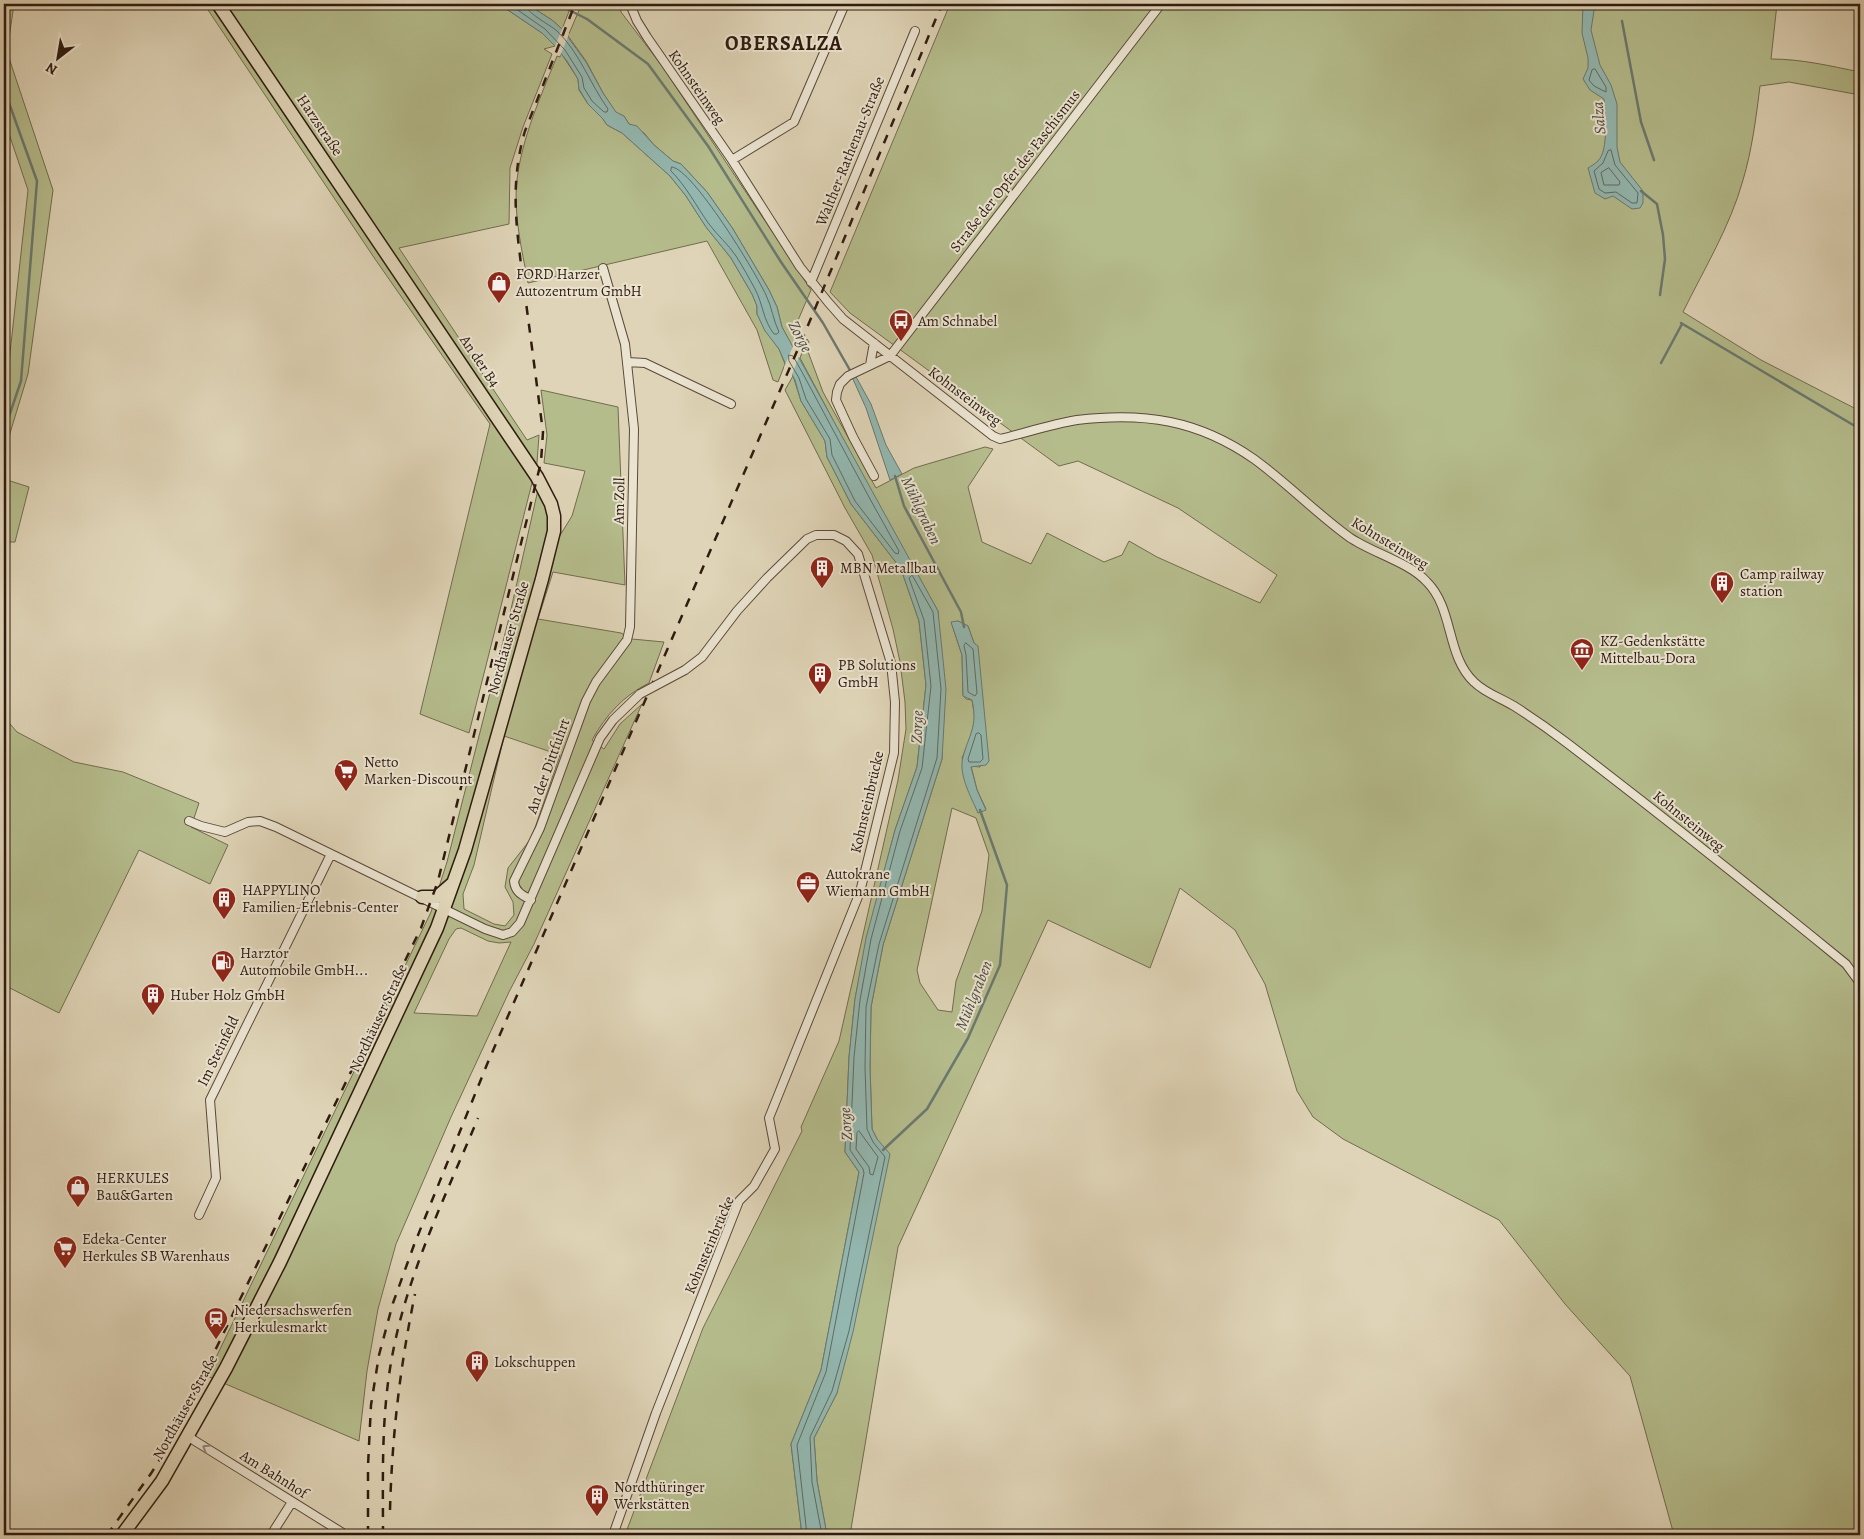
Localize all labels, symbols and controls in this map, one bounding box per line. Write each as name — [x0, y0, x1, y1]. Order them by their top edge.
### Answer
district label: OBERSALZA — [725, 30, 843, 57]
north arrow — [32, 32, 82, 82]
street label: Kohnsteinweg — [664, 46, 730, 129]
text: N — [42, 58, 61, 79]
street label: Walther-Rathenau-Straße — [810, 73, 889, 230]
street label: Straße der Opfer des Faschismus — [945, 86, 1085, 256]
street label: Harzstraße — [292, 90, 348, 160]
water label: Salza — [1587, 100, 1611, 135]
place label: FORD Harzer Autozentrum GmbH — [515, 264, 642, 301]
shop icon: FORD Harzer Autozentrum GmbH — [486, 270, 512, 304]
bus stop icon: Am Schnabel — [888, 308, 914, 342]
place label: Am Schnabel — [917, 311, 997, 331]
water label: Zorge — [783, 317, 818, 357]
street label: An der B4 — [455, 330, 505, 391]
street label: Kohnsteinweg — [924, 362, 1006, 430]
water label: Mühlgraben — [896, 473, 947, 548]
street label: Am Zoll — [609, 477, 629, 526]
street label: Kohnsteinweg — [1348, 512, 1433, 574]
building icon: MBN Metallbau — [809, 555, 835, 589]
place label: MBN Metallbau — [840, 558, 937, 578]
place label: Camp railway station — [1740, 564, 1824, 601]
building icon: Camp railway station — [1709, 570, 1735, 604]
street label: Nordhäuser Straße — [482, 579, 534, 697]
place label: KZ-Gedenkstätte Mittelbau-Dora — [1600, 631, 1705, 668]
museum icon: KZ-Gedenkstätte Mittelbau-Dora — [1569, 637, 1595, 671]
place label: PB Solutions GmbH — [838, 655, 916, 692]
building icon: PB Solutions GmbH — [807, 661, 833, 695]
water label: Zorge — [905, 710, 929, 744]
street label: An der Dittfuhrt — [521, 716, 574, 817]
street label: Kohnsteinbrücke — [845, 749, 889, 855]
place label: Netto Marken-Discount — [364, 752, 472, 789]
supermarket icon: Netto Marken-Discount — [333, 758, 359, 792]
street label: Kohnsteinweg — [1649, 786, 1729, 856]
place label: Autokrane Wiemann GmbH — [825, 864, 930, 901]
office icon: Autokrane Wiemann GmbH — [795, 870, 821, 904]
place label: HAPPYLINO Familien-Erlebnis-Center — [242, 880, 399, 917]
building icon: HAPPYLINO Familien-Erlebnis-Center — [211, 886, 237, 920]
place label: Harztor Automobile GmbH... — [239, 943, 368, 980]
fuel station icon: Harztor Automobile GmbH... — [210, 949, 236, 983]
water label: Mühlgraben — [950, 957, 998, 1033]
street label: Nordhäuser Straße — [344, 960, 412, 1075]
building icon: Huber Holz GmbH — [140, 982, 166, 1016]
place label: Huber Holz GmbH — [170, 985, 285, 1005]
street label: Im Steinfeld — [192, 1012, 244, 1089]
water label: Zorge — [834, 1106, 858, 1141]
place label: HERKULES Bau&Garten — [96, 1168, 173, 1205]
shop icon: HERKULES Bau&Garten — [65, 1174, 91, 1208]
street label: Kohnsteinbrücke — [679, 1193, 739, 1297]
place label: Edeka-Center Herkules SB Warenhaus — [82, 1229, 230, 1266]
supermarket icon: Edeka-Center Herkules SB Warenhaus — [52, 1235, 78, 1269]
place label: Niedersachswerfen Herkulesmarkt — [234, 1300, 352, 1337]
station icon: Niedersachswerfen Herkulesmarkt — [203, 1306, 229, 1340]
building icon: Lokschuppen — [464, 1349, 490, 1383]
street label: Nordhäuser Straße — [148, 1351, 222, 1463]
place label: Lokschuppen — [494, 1352, 576, 1372]
one-way arrow — [203, 1445, 212, 1455]
street label: Am Bahnhof — [235, 1445, 313, 1504]
place label: Nordthüringer Werkstätten — [613, 1477, 705, 1514]
building icon: Nordthüringer Werkstätten — [584, 1483, 610, 1517]

